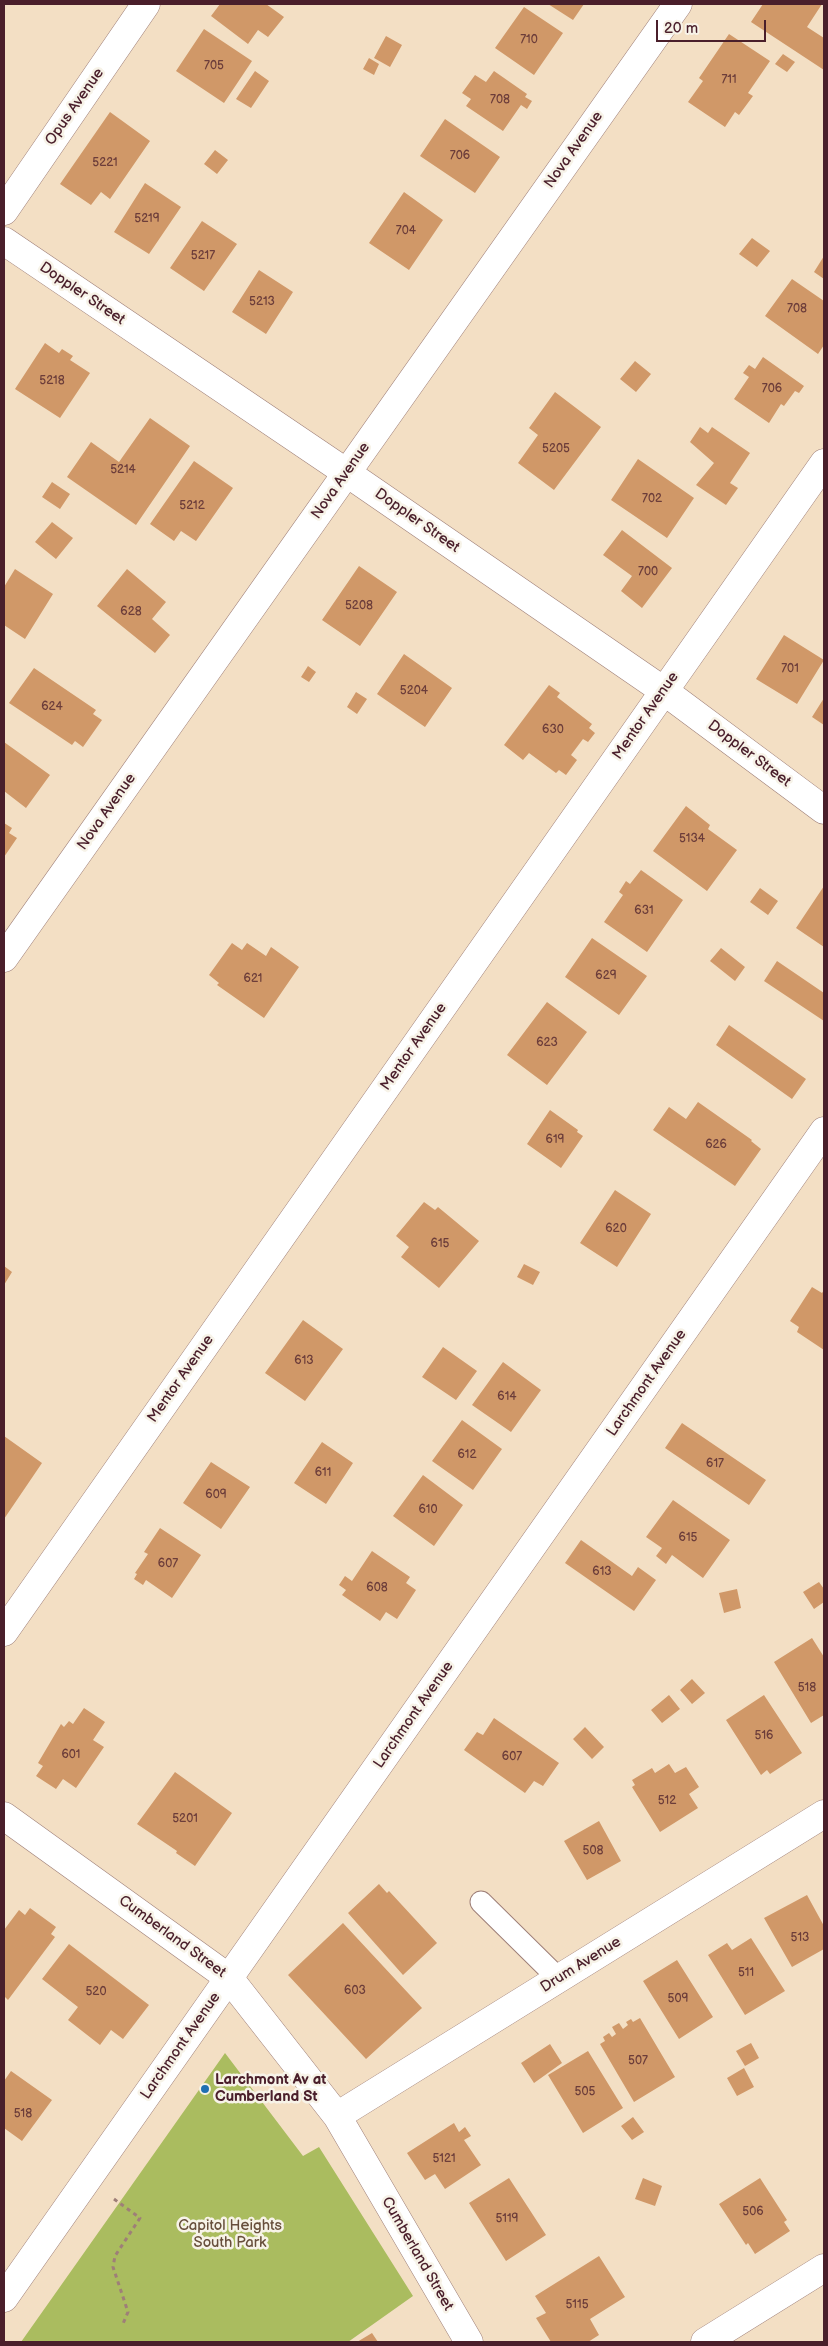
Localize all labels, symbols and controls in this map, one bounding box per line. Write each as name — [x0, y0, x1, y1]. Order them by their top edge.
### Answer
scale bar — [658, 10, 768, 42]
text: 20 m — [664, 19, 698, 38]
house number: 710 — [520, 33, 538, 47]
house number: 705 — [204, 59, 224, 73]
street label: Opus Avenue — [42, 65, 108, 149]
house number: 711 — [721, 73, 737, 87]
house number: 708 — [490, 93, 510, 107]
street label: Nova Avenue — [541, 108, 607, 192]
house number: 706 — [450, 149, 470, 163]
house number: 5221 — [92, 156, 118, 170]
house number: 5219 — [134, 212, 160, 226]
house number: 704 — [396, 224, 416, 238]
house number: 5217 — [191, 249, 215, 263]
street label: Doppler Street — [36, 259, 128, 329]
house number: 5213 — [249, 295, 275, 309]
house number: 708 — [787, 302, 807, 316]
house number: 5218 — [39, 374, 65, 388]
house number: 706 — [762, 382, 782, 396]
street label: Nova Avenue — [308, 439, 374, 523]
house number: 5205 — [542, 442, 570, 456]
house number: 5214 — [110, 463, 136, 477]
street label: Doppler Street — [371, 485, 463, 557]
house number: 702 — [642, 492, 662, 506]
house number: 5212 — [179, 499, 205, 513]
house number: 700 — [638, 565, 658, 579]
house number: 5208 — [345, 599, 373, 613]
house number: 628 — [120, 605, 142, 619]
house number: 701 — [781, 662, 799, 676]
street label: Mentor Avenue — [609, 669, 683, 763]
house number: 5204 — [400, 684, 428, 698]
house number: 624 — [41, 700, 63, 714]
street label: Doppler Street — [704, 717, 794, 791]
house number: 630 — [542, 723, 564, 737]
street label: Nova Avenue — [74, 770, 140, 854]
house number: 5134 — [679, 832, 705, 846]
house number: 631 — [634, 904, 654, 918]
house number: 629 — [595, 969, 617, 983]
house number: 621 — [244, 972, 262, 986]
street label: Mentor Avenue — [377, 1000, 451, 1094]
house number: 623 — [536, 1036, 558, 1050]
house number: 619 — [546, 1133, 564, 1147]
house number: 626 — [705, 1138, 727, 1152]
house number: 620 — [605, 1222, 627, 1236]
house number: 615 — [431, 1237, 449, 1251]
street label: Larchmont Avenue — [603, 1326, 691, 1440]
street label: Mentor Avenue — [144, 1332, 218, 1426]
house number: 613 — [294, 1354, 314, 1368]
house number: 614 — [497, 1390, 517, 1404]
house number: 612 — [457, 1448, 477, 1462]
house number: 617 — [706, 1457, 724, 1471]
house number: 611 — [315, 1466, 331, 1480]
house number: 609 — [205, 1488, 227, 1502]
house number: 610 — [418, 1503, 438, 1517]
house number: 615 — [679, 1531, 697, 1545]
house number: 607 — [158, 1557, 178, 1571]
house number: 613 — [592, 1565, 612, 1579]
house number: 608 — [366, 1581, 388, 1595]
street label: Larchmont Avenue — [370, 1658, 458, 1772]
house number: 518 — [798, 1681, 816, 1695]
house number: 516 — [755, 1729, 773, 1743]
house number: 601 — [61, 1748, 81, 1762]
house number: 607 — [502, 1750, 522, 1764]
house number: 512 — [658, 1794, 676, 1808]
house number: 5201 — [172, 1812, 198, 1826]
house number: 508 — [583, 1844, 603, 1858]
street label: Cumberland Street — [115, 1892, 229, 1982]
house number: 513 — [791, 1931, 809, 1945]
street label: Drum Avenue — [537, 1933, 625, 1997]
house number: 511 — [738, 1966, 754, 1980]
house number: 603 — [344, 1984, 366, 1998]
house number: 520 — [85, 1985, 107, 1999]
street label: Larchmont Avenue — [137, 1989, 225, 2103]
house number: 509 — [668, 1992, 688, 2006]
house number: 507 — [628, 2054, 648, 2068]
place label: Larchmont Av at Cumberland St — [215, 2071, 326, 2106]
marker: Larchmont Av at Cumberland St — [199, 2083, 211, 2095]
house number: 505 — [575, 2085, 595, 2099]
house number: 518 — [14, 2107, 32, 2121]
house number: 5121 — [432, 2152, 456, 2166]
street label: Cumberland Street — [377, 2194, 457, 2314]
house number: 506 — [742, 2205, 764, 2219]
house number: 5119 — [495, 2212, 519, 2226]
park label: Capitol Heights South Park — [178, 2217, 282, 2252]
house number: 5115 — [565, 2298, 589, 2312]

